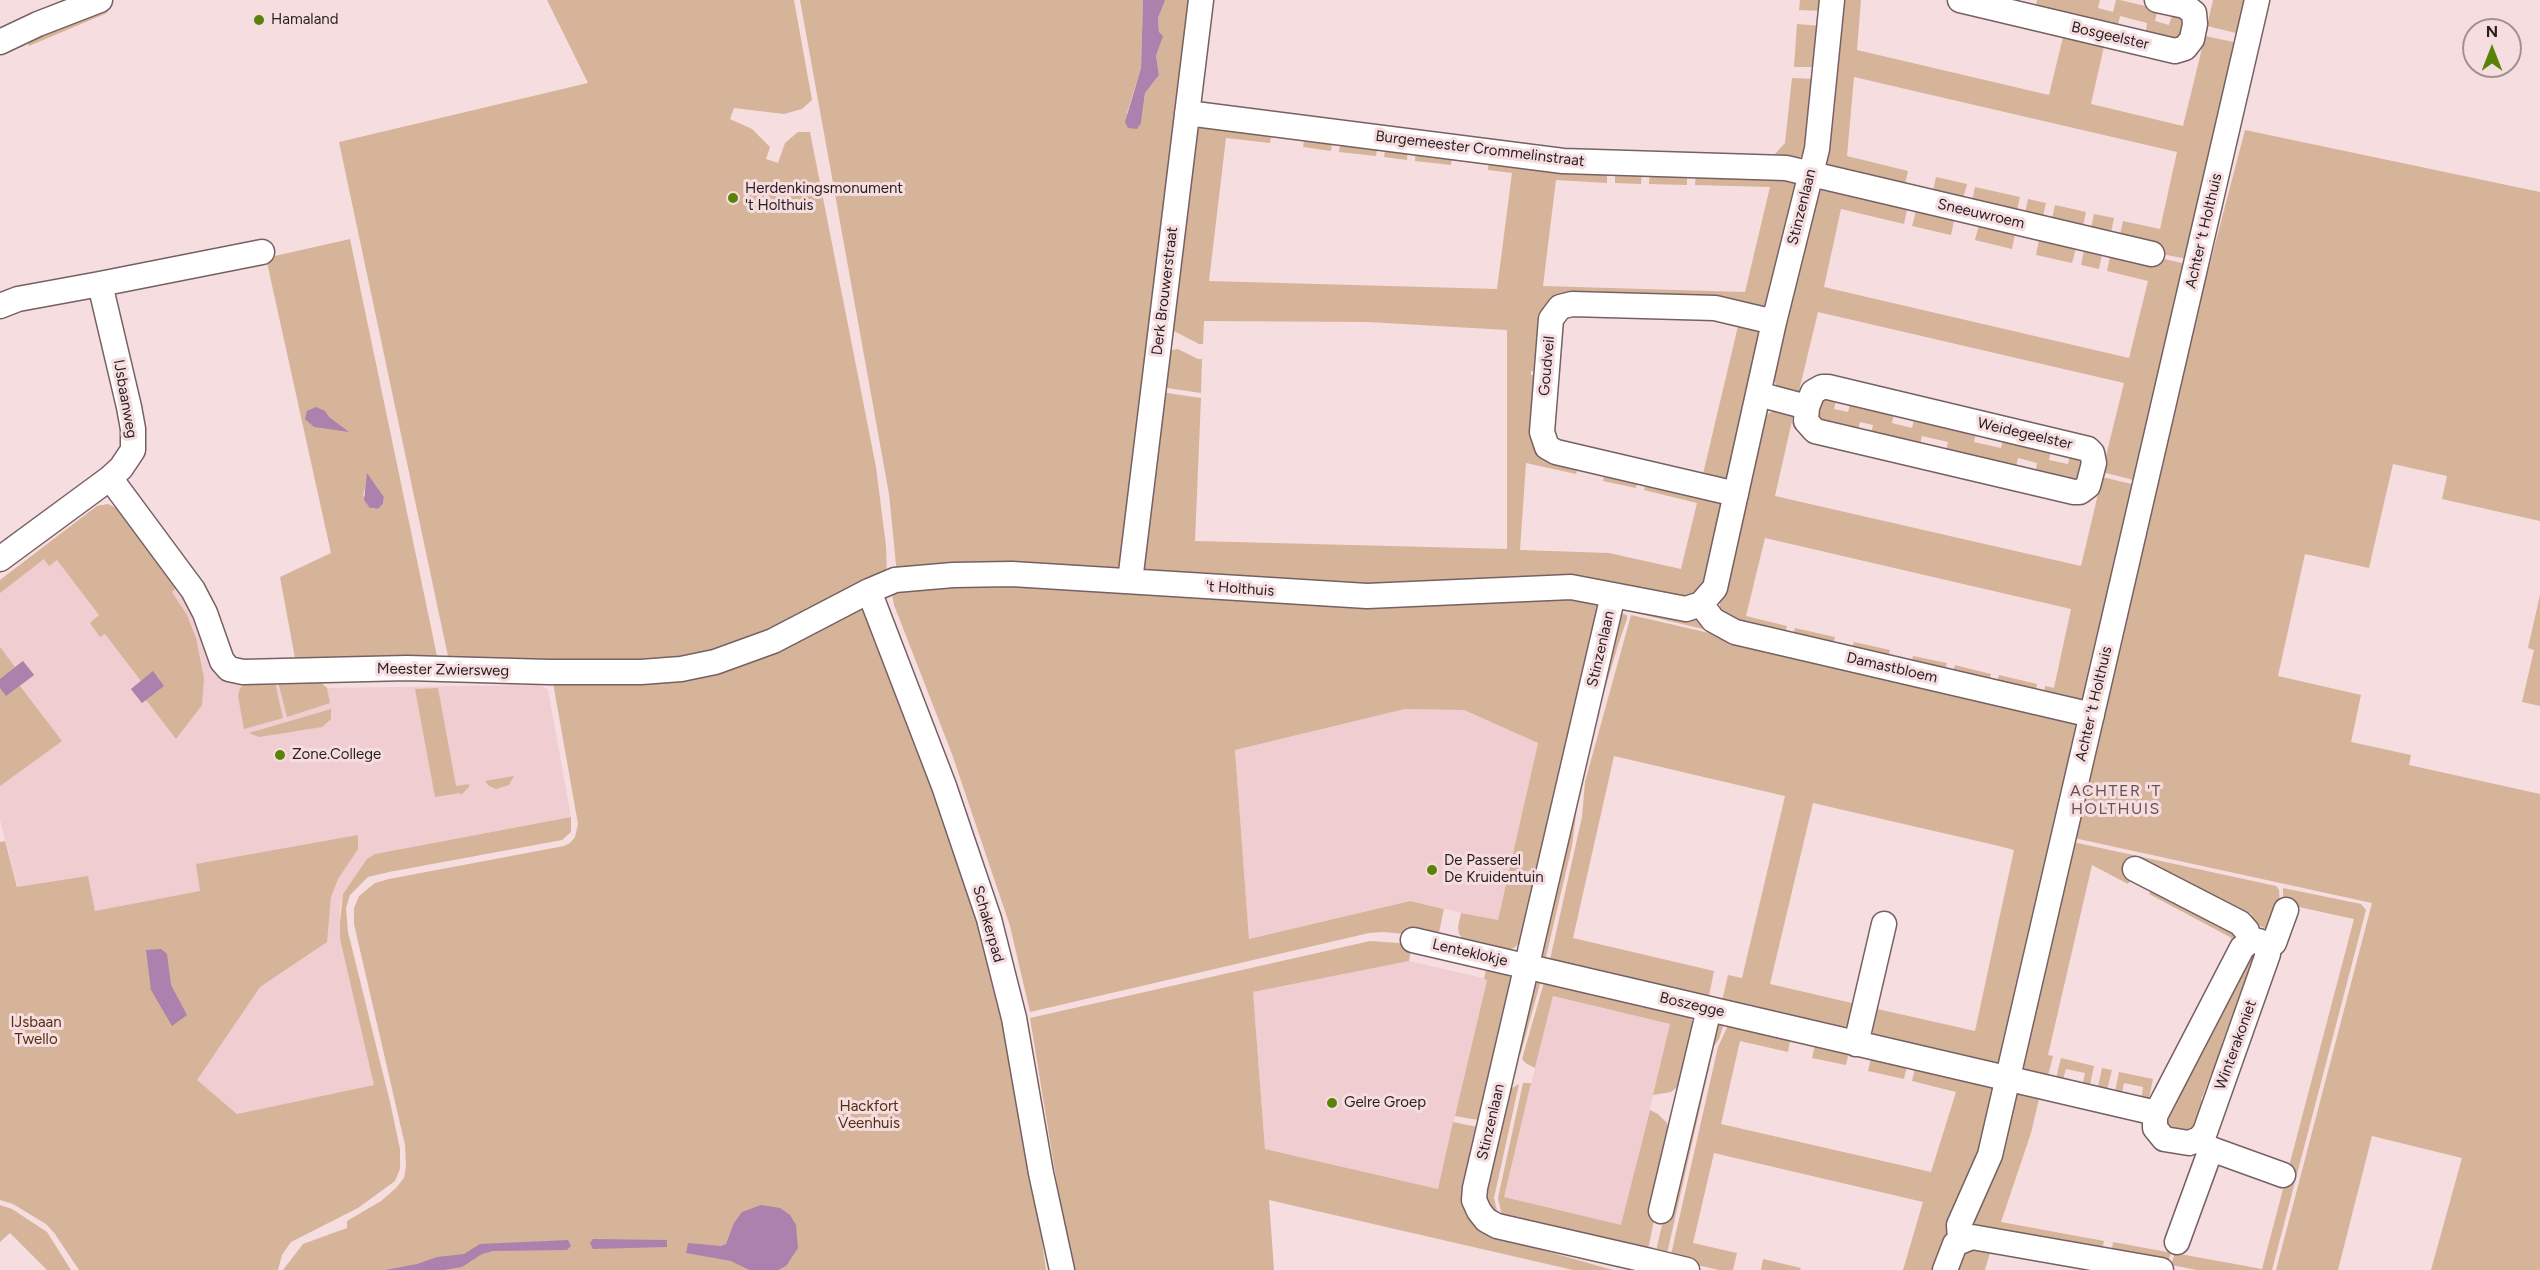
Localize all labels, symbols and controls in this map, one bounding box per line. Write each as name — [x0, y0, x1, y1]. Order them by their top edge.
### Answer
place label: Hamaland — [271, 11, 338, 29]
marker: Hamaland — [252, 13, 266, 27]
street label: Bosgeelster — [2069, 18, 2151, 54]
north arrow — [2462, 18, 2522, 78]
text: N — [2486, 22, 2498, 41]
street label: Burgemeester Crommelinstraat — [1374, 127, 1586, 171]
street label: Stinzenlaan — [1784, 167, 1820, 247]
street label: Achter 't Holthuis — [2182, 172, 2226, 290]
place label: Herdenkingsmonument 't Holthuis — [745, 180, 903, 215]
marker: Herdenkingsmonument 't Holthuis — [726, 191, 740, 205]
street label: Sneeuwroem — [1936, 195, 2026, 233]
street label: Derk Brouwerstraat — [1148, 226, 1182, 356]
street label: Goudveil — [1535, 335, 1559, 397]
street label: IJsbaanweg — [109, 358, 141, 440]
street label: Weidegeelster — [1976, 414, 2074, 454]
street label: 't Holthuis — [1205, 578, 1275, 600]
street label: Stinzenlaan — [1583, 609, 1619, 689]
street label: Achter 't Holthuis — [2072, 645, 2116, 763]
street label: Damastbloem — [1845, 649, 1939, 687]
street label: Meester Zwiersweg — [377, 660, 509, 680]
place label: Zone.College — [292, 746, 381, 764]
marker: Zone.College — [273, 748, 287, 762]
district label: ACHTER 'T HOLTHUIS — [2070, 781, 2162, 819]
place label: De Passerel De Kruidentuin — [1444, 852, 1543, 887]
marker: De Passerel De Kruidentuin — [1425, 863, 1439, 877]
street label: Schakerpad — [968, 884, 1008, 964]
street label: Lenteklokje — [1430, 936, 1510, 970]
street label: Boszegge — [1658, 989, 1726, 1021]
street label: Winterakoniet — [2211, 998, 2261, 1092]
park label: IJsbaan Twello — [10, 1014, 62, 1049]
street label: Stinzenlaan — [1473, 1082, 1509, 1162]
place label: Gelre Groep — [1344, 1094, 1426, 1112]
marker: Gelre Groep — [1325, 1096, 1339, 1110]
park label: Hackfort Veenhuis — [838, 1098, 900, 1133]

